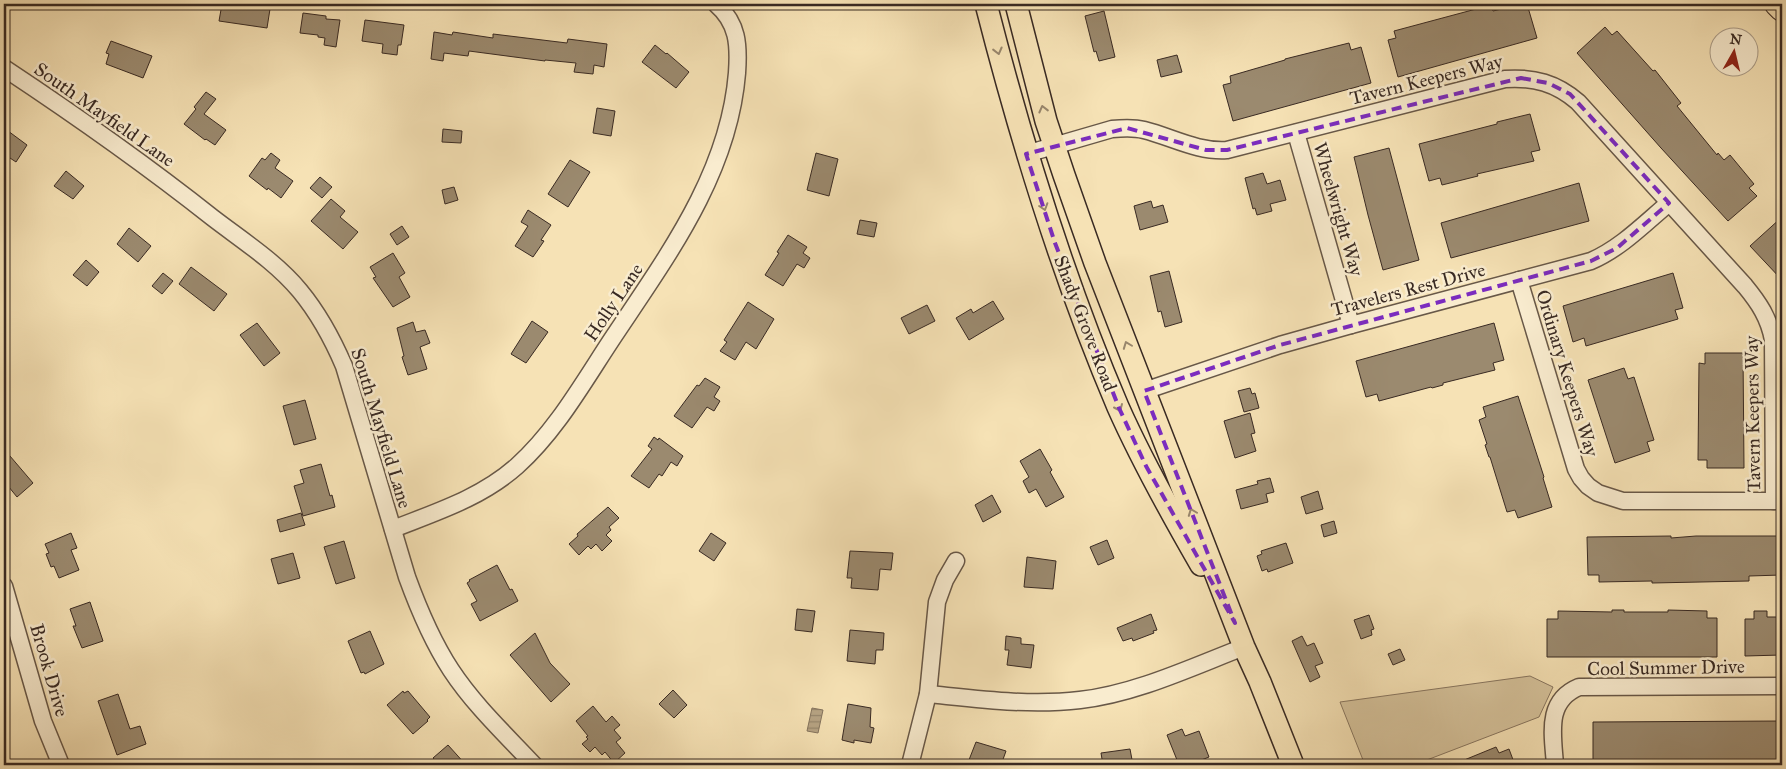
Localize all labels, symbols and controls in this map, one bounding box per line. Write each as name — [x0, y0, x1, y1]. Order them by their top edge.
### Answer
north arrow — [1708, 28, 1758, 78]
text: N — [1729, 30, 1743, 49]
one-way arrow — [992, 47, 1003, 56]
street label: Tavern Keepers Way — [1347, 49, 1506, 110]
street label: South Mayfield Lane — [30, 57, 179, 172]
one-way arrow — [1038, 105, 1049, 114]
street label: Wheelwright Way — [1307, 140, 1369, 280]
one-way arrow — [1038, 202, 1048, 211]
street label: Shady Grove Road — [1049, 252, 1122, 395]
street label: Travelers Rest Drive — [1329, 258, 1488, 321]
street label: Holly Lane — [579, 259, 648, 346]
street label: Ordinary Keepers Way — [1531, 287, 1604, 460]
street label: Tavern Keepers Way — [1740, 334, 1765, 492]
one-way arrow — [1122, 341, 1132, 349]
street label: South Mayfield Lane — [346, 345, 417, 511]
one-way arrow — [1113, 403, 1123, 412]
one-way arrow — [1188, 509, 1198, 517]
street label: Brook Drive — [25, 621, 74, 719]
street label: Cool Summer Drive — [1587, 655, 1745, 680]

